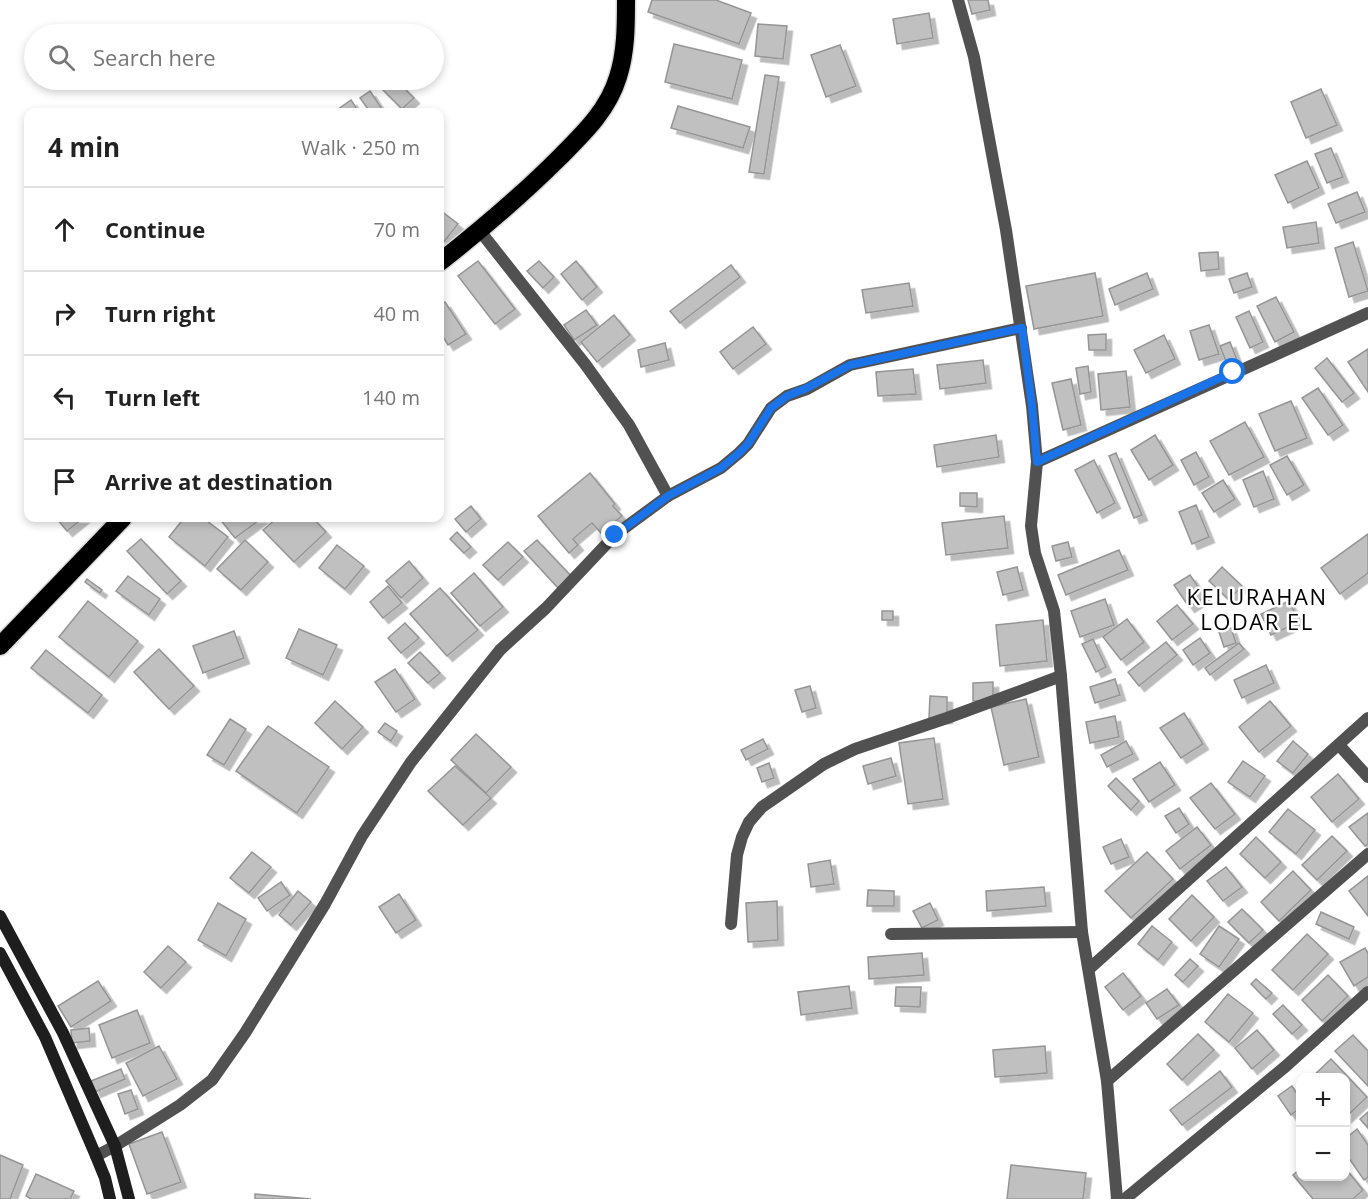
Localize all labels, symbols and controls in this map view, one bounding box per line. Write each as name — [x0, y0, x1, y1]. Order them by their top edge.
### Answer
search box — [24, 24, 444, 90]
icon: search — [45, 41, 78, 74]
text: Search here — [93, 42, 216, 72]
text: 4 min — [48, 129, 120, 165]
text: Walk · 250 m — [301, 134, 420, 161]
icon: ahead — [48, 213, 81, 246]
text: Continue — [105, 214, 205, 244]
text: 70 m — [373, 216, 420, 243]
icon: right — [48, 297, 81, 330]
text: Turn right — [105, 298, 216, 328]
text: 40 m — [373, 300, 420, 327]
route start — [1219, 358, 1245, 384]
icon: left — [48, 381, 81, 414]
text: Turn left — [105, 382, 200, 412]
text: 140 m — [362, 384, 420, 411]
icon: arrive — [48, 465, 81, 498]
text: Arrive at destination — [105, 466, 333, 496]
route end — [601, 521, 627, 547]
district label: KELURAHAN LODAR EL — [1187, 581, 1327, 636]
map controls — [1296, 1073, 1350, 1181]
button: + — [1296, 1073, 1350, 1127]
button: − — [1296, 1127, 1350, 1181]

